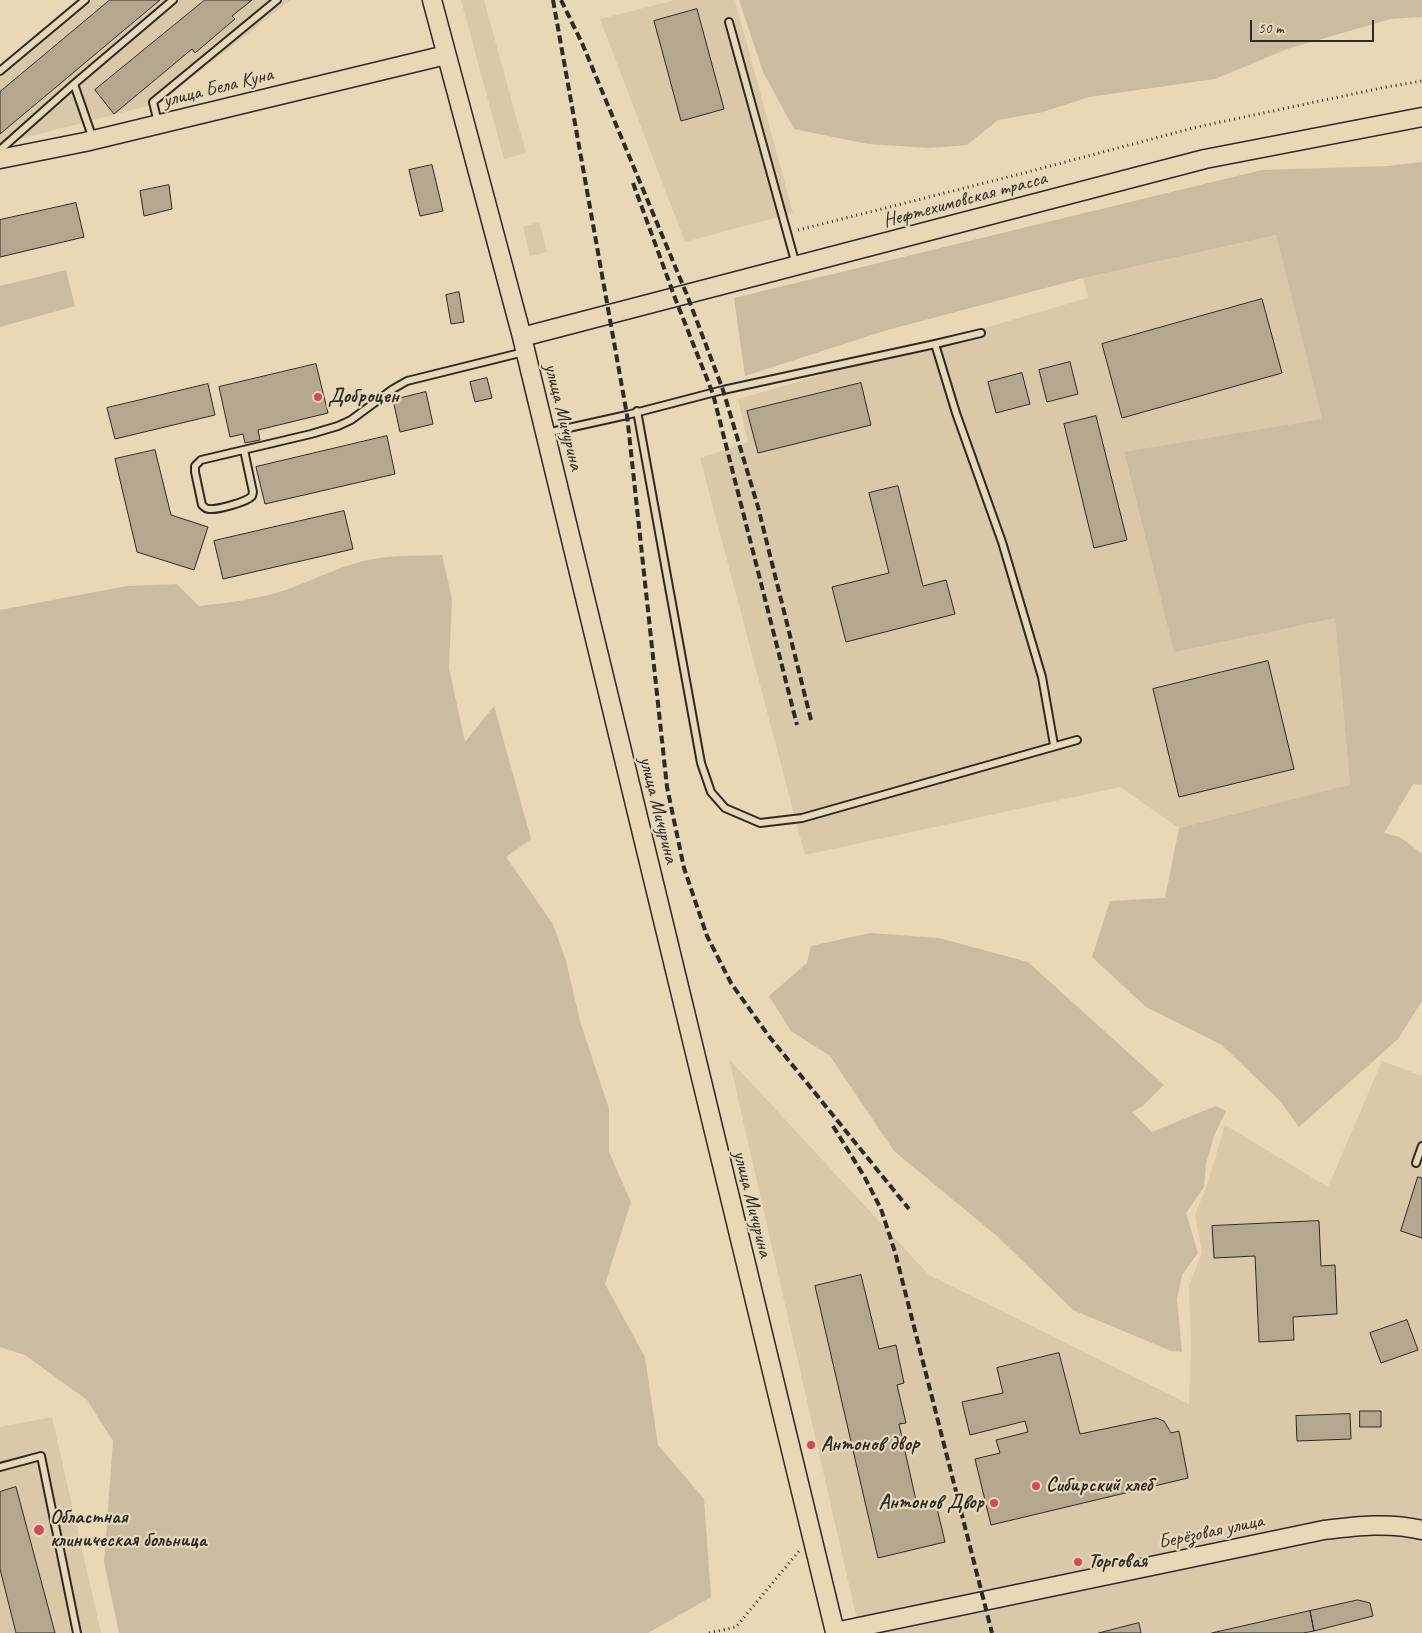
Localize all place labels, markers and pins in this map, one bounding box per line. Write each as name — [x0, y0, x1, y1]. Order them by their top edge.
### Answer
place label: Доброцен — [328, 385, 399, 409]
marker: Доброцен — [312, 391, 324, 403]
place label: Антонов двор — [821, 1433, 919, 1457]
marker: Антонов двор — [805, 1439, 817, 1451]
place label: Сибирский хлеб — [1046, 1474, 1152, 1498]
marker: Сибирский хлеб — [1030, 1480, 1042, 1492]
place label: Антонов Двор — [879, 1491, 984, 1515]
marker: Антонов Двор — [988, 1497, 1000, 1509]
place label: Областная клиническая больница — [50, 1506, 207, 1553]
marker: Областная клиническая больница — [32, 1523, 46, 1537]
place label: Торговая — [1088, 1550, 1147, 1574]
marker: Торговая — [1072, 1556, 1084, 1568]

